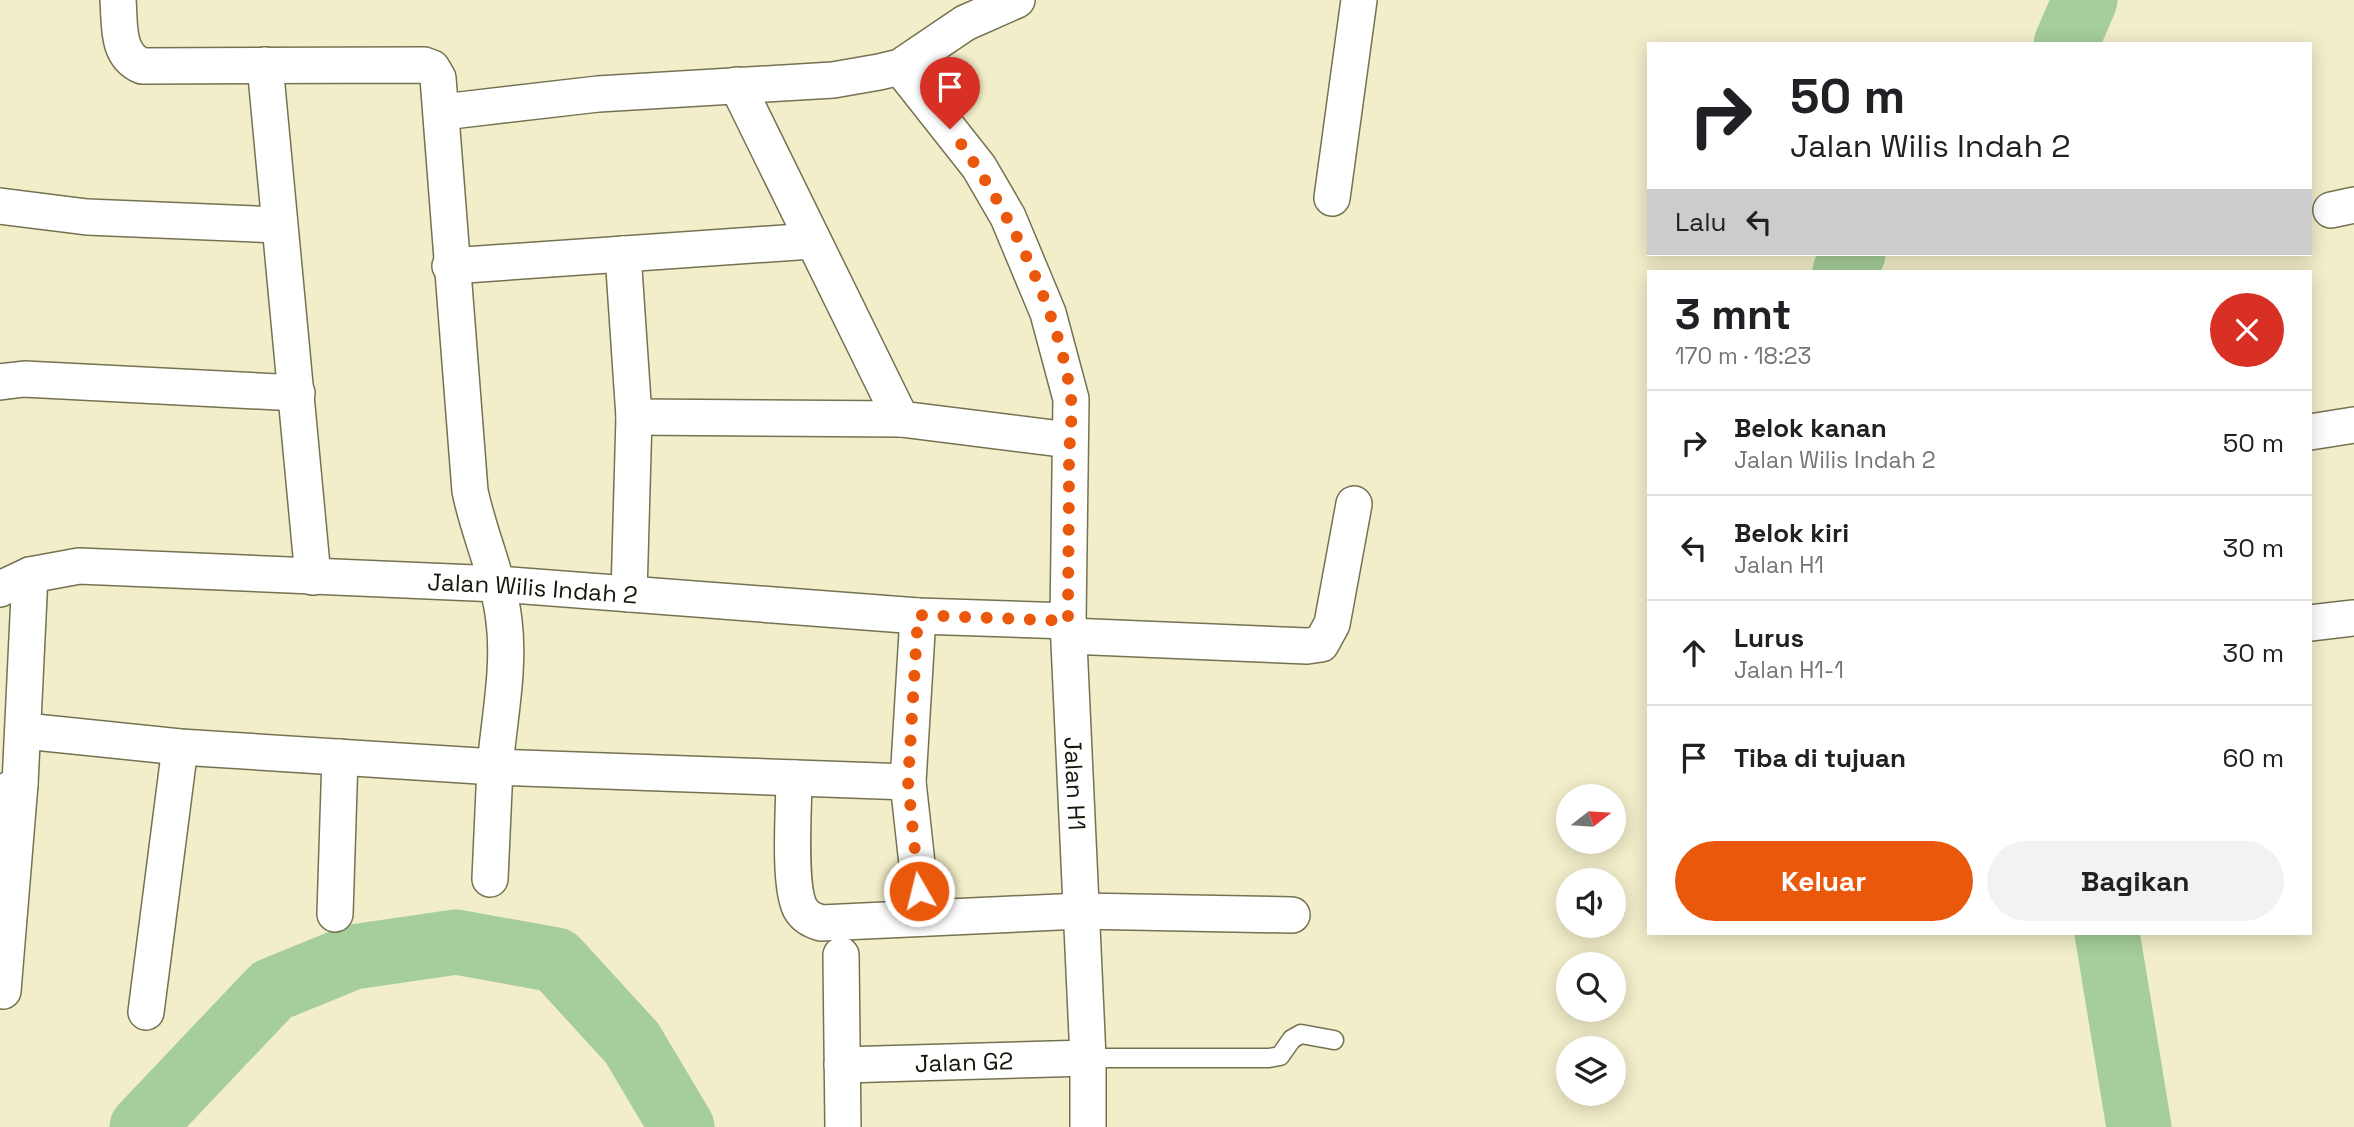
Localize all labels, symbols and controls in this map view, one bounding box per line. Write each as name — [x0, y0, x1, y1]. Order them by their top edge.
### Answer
pin — [920, 57, 980, 129]
text: 50 m — [1790, 65, 1905, 127]
icon: arrive — [931, 68, 969, 106]
icon: right — [1675, 70, 1766, 161]
text: Jalan Wilis Indah 2 — [1790, 126, 2071, 166]
icon: left — [1740, 203, 1778, 241]
text: Lalu — [1675, 205, 1726, 239]
text: 3 mnt — [1675, 288, 1792, 341]
button: close — [2210, 293, 2284, 367]
text: 170 m · 18:23 — [1675, 341, 1811, 371]
text: Belok kanan — [1734, 411, 1887, 445]
icon: right — [1675, 424, 1713, 462]
text: 50 m — [2223, 426, 2284, 460]
text: Jalan Wilis Indah 2 — [1734, 445, 1936, 475]
text: Belok kiri — [1734, 516, 1849, 550]
icon: left — [1675, 529, 1713, 567]
text: 30 m — [2223, 531, 2284, 565]
text: Jalan H1 — [1734, 550, 1824, 580]
street label: Jalan Wilis Indah 2 — [427, 565, 639, 610]
text: Lurus — [1734, 621, 1804, 655]
icon: ahead — [1675, 634, 1713, 672]
text: 30 m — [2223, 636, 2284, 670]
text: Jalan H1-1 — [1734, 655, 1844, 685]
street label: Jalan H1 — [1058, 736, 1093, 831]
icon: arrive — [1675, 739, 1713, 777]
text: Tiba di tujuan — [1734, 741, 1906, 775]
text: 60 m — [2222, 741, 2284, 775]
north arrow — [1556, 784, 1626, 854]
map controls — [1556, 784, 1626, 1106]
button: Keluar — [1675, 841, 1973, 921]
button: Bagikan — [1987, 841, 2284, 921]
position arrow — [882, 854, 956, 928]
button: sound — [1556, 868, 1626, 938]
button: search — [1556, 952, 1626, 1022]
button: layers — [1556, 1036, 1626, 1106]
street label: Jalan G2 — [914, 1045, 1014, 1078]

